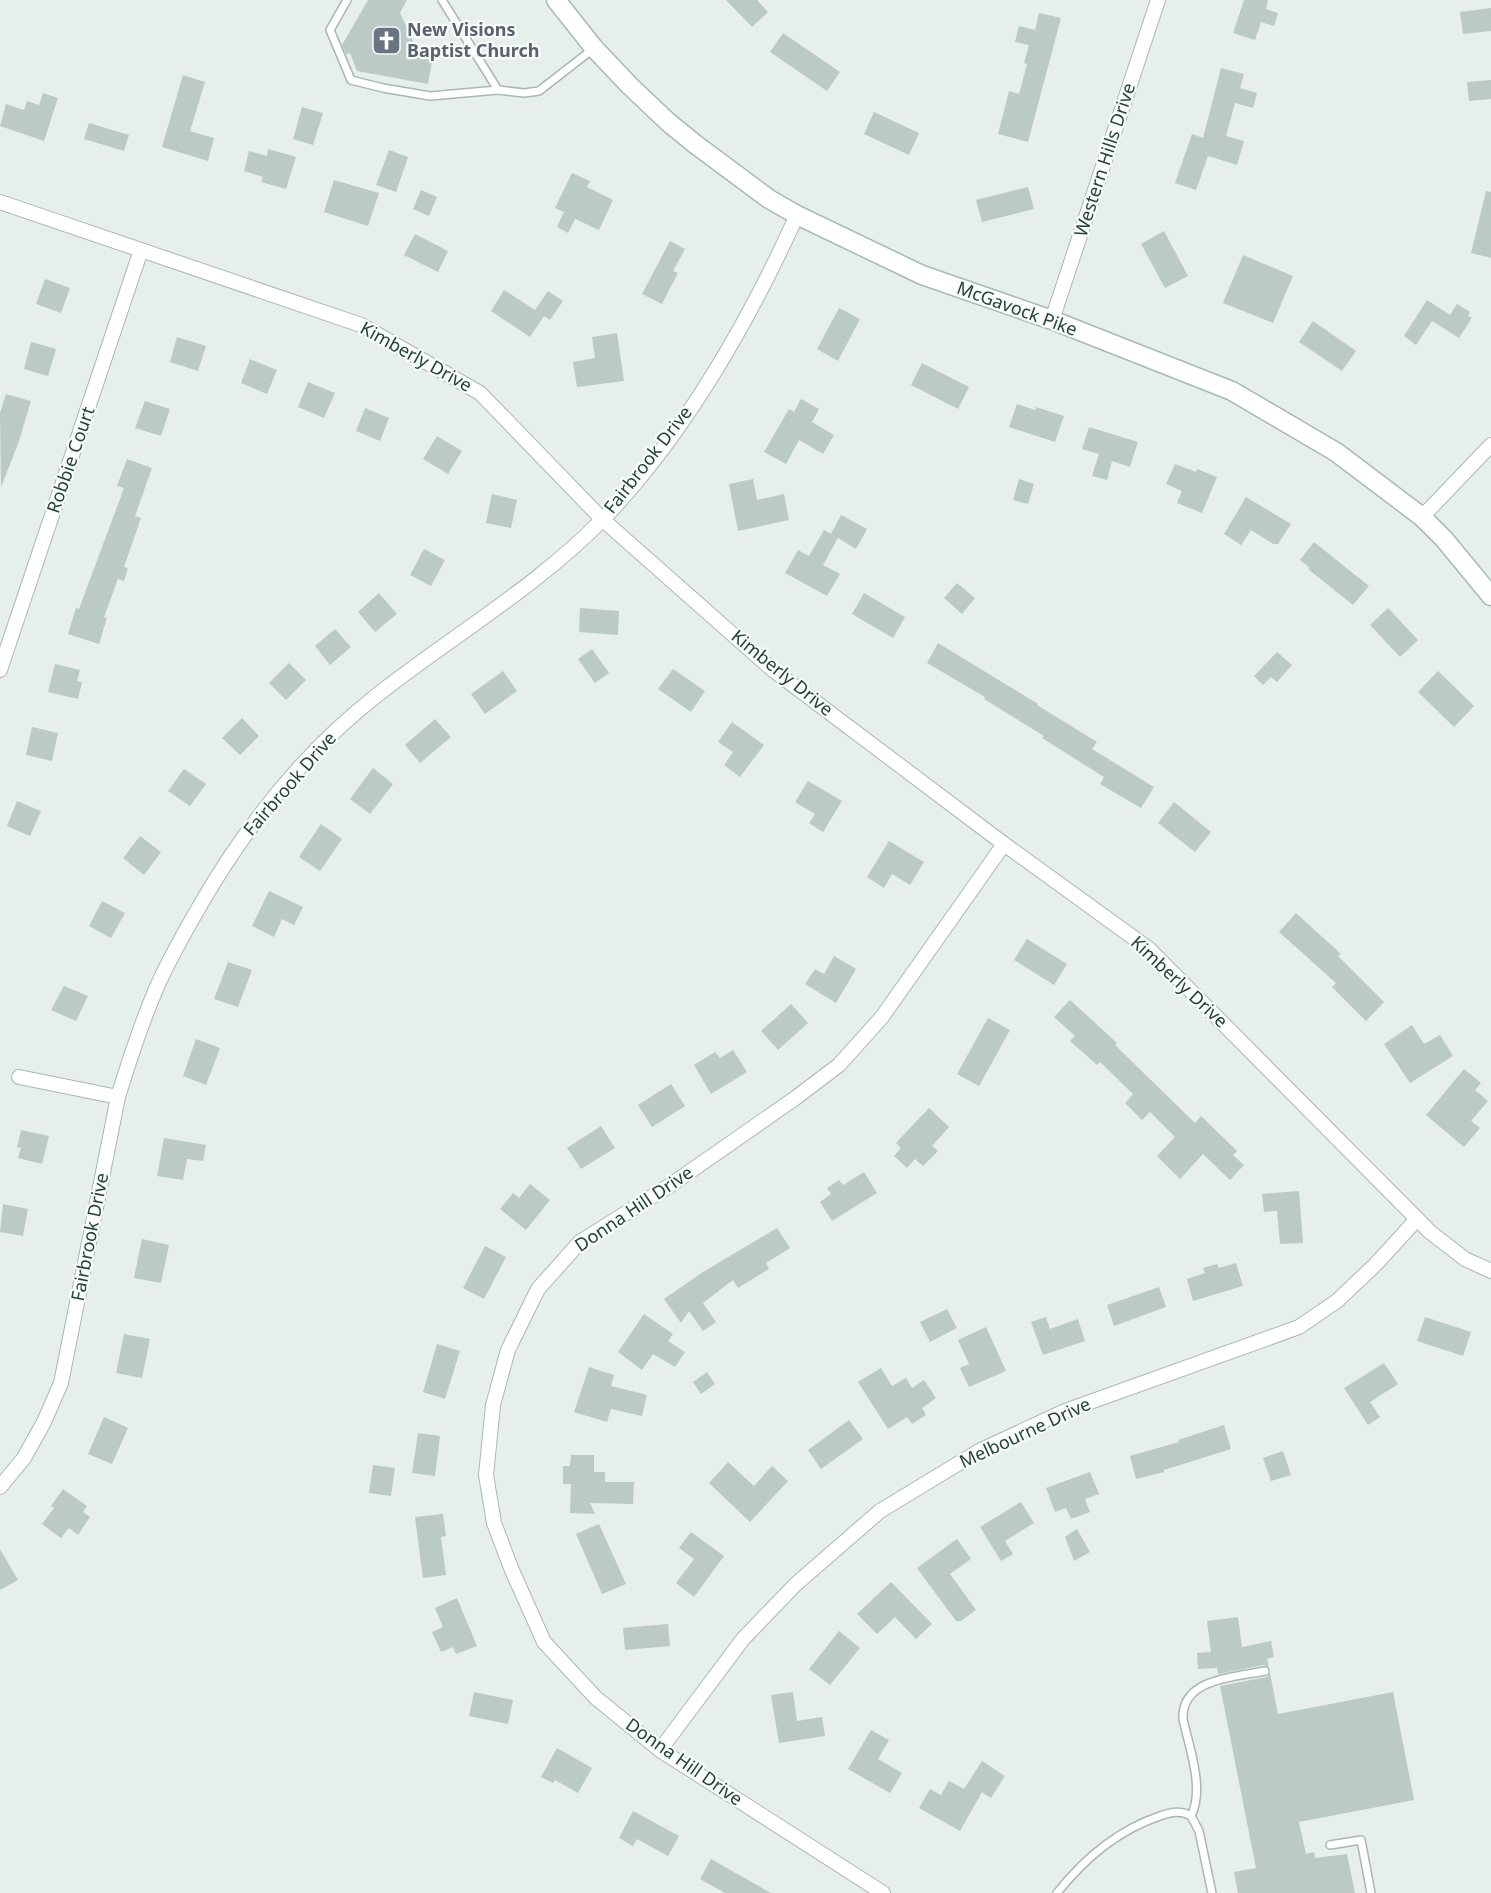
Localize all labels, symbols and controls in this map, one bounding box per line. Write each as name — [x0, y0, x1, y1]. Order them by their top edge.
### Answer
place label: New Visions Baptist Church — [407, 17, 539, 62]
church icon: New Visions Baptist Church — [370, 24, 402, 56]
street label: Western Hills Drive — [1068, 80, 1140, 240]
street label: McGavock Pike — [954, 275, 1081, 341]
street label: Kimberly Drive — [356, 315, 477, 397]
street label: Fairbrook Drive — [598, 401, 697, 518]
street label: Robbie Court — [41, 403, 100, 516]
street label: Kimberly Drive — [727, 624, 838, 721]
street label: Fairbrook Drive — [237, 726, 341, 840]
street label: Kimberly Drive — [1126, 930, 1233, 1032]
street label: Donna Hill Drive — [570, 1160, 697, 1257]
street label: Fairbrook Drive — [65, 1171, 113, 1303]
street label: Melbourne Drive — [955, 1391, 1094, 1473]
street label: Donna Hill Drive — [621, 1712, 748, 1810]

